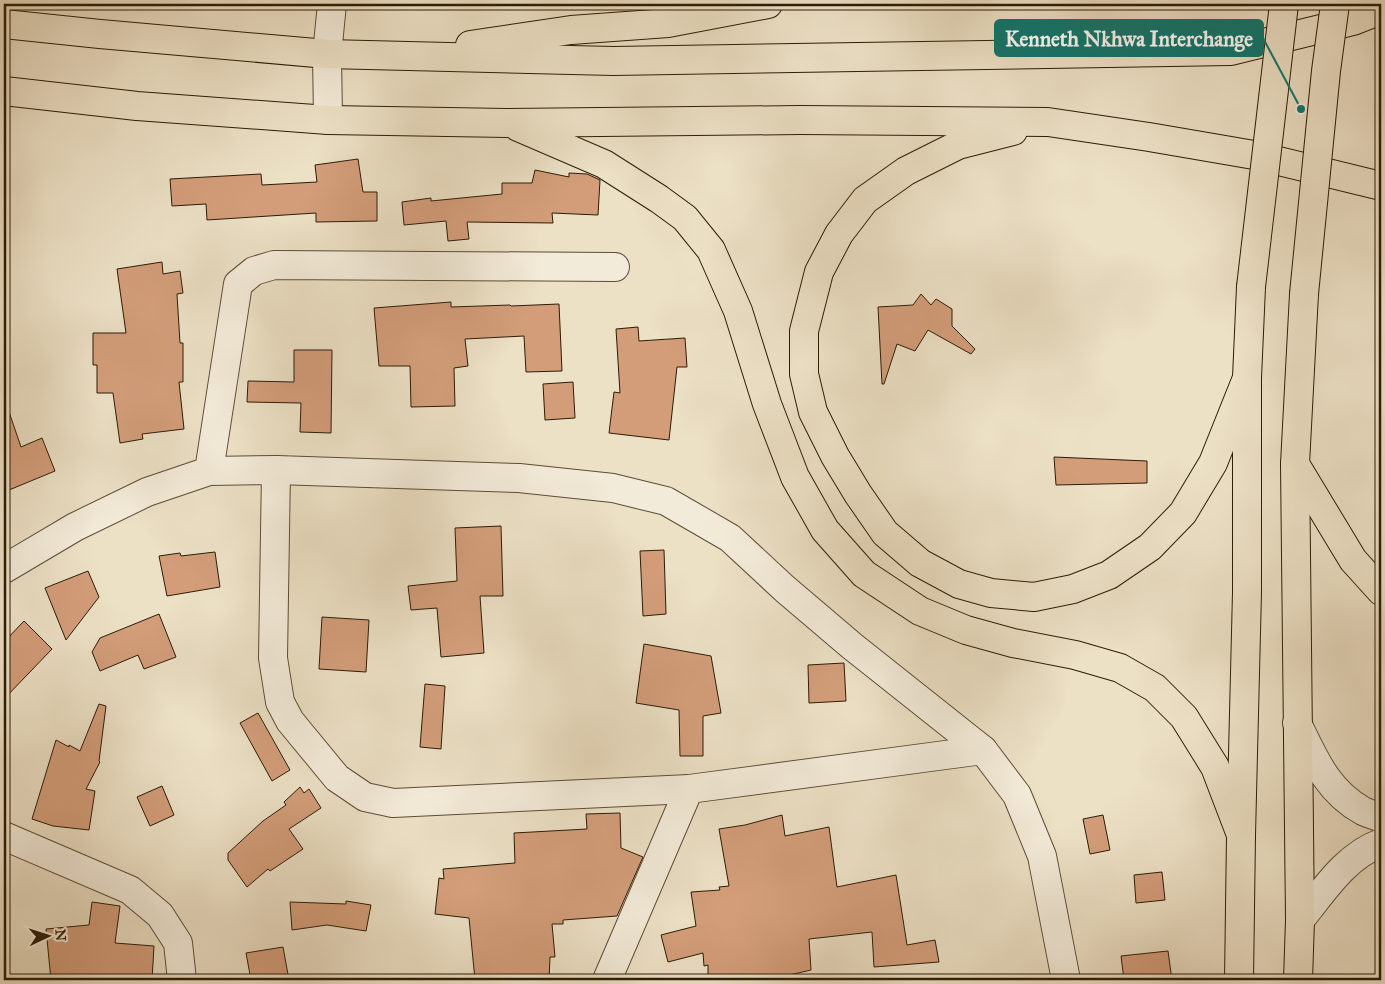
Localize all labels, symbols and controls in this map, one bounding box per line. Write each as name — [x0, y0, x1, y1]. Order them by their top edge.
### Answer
callout: Kenneth Nkhwa Interchange — [995, 20, 1263, 56]
text: Kenneth Nkhwa Interchange — [1005, 26, 1253, 52]
north arrow — [22, 912, 72, 962]
text: N — [52, 929, 69, 942]

